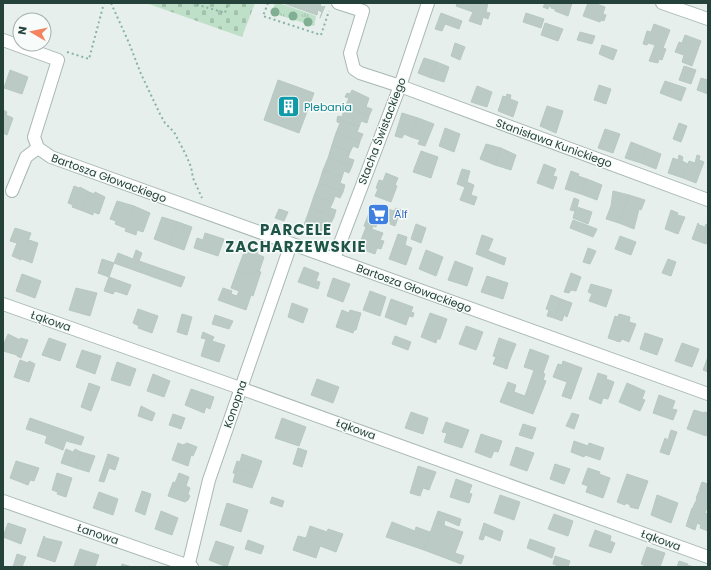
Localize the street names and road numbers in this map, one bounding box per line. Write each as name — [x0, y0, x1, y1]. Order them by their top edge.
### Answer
street label: Stacha Świstackiego — [354, 75, 410, 187]
street label: Stanisława Kunickiego — [494, 114, 614, 172]
street label: Bartosza Głowackiego — [49, 150, 169, 206]
street label: Bartosza Głowackiego — [354, 260, 474, 316]
street label: Łąkowa — [29, 307, 73, 335]
street label: Konopna — [219, 378, 251, 430]
street label: Łąkowa — [334, 414, 378, 444]
street label: Łanowa — [75, 519, 121, 549]
street label: Łąkowa — [639, 525, 683, 555]

